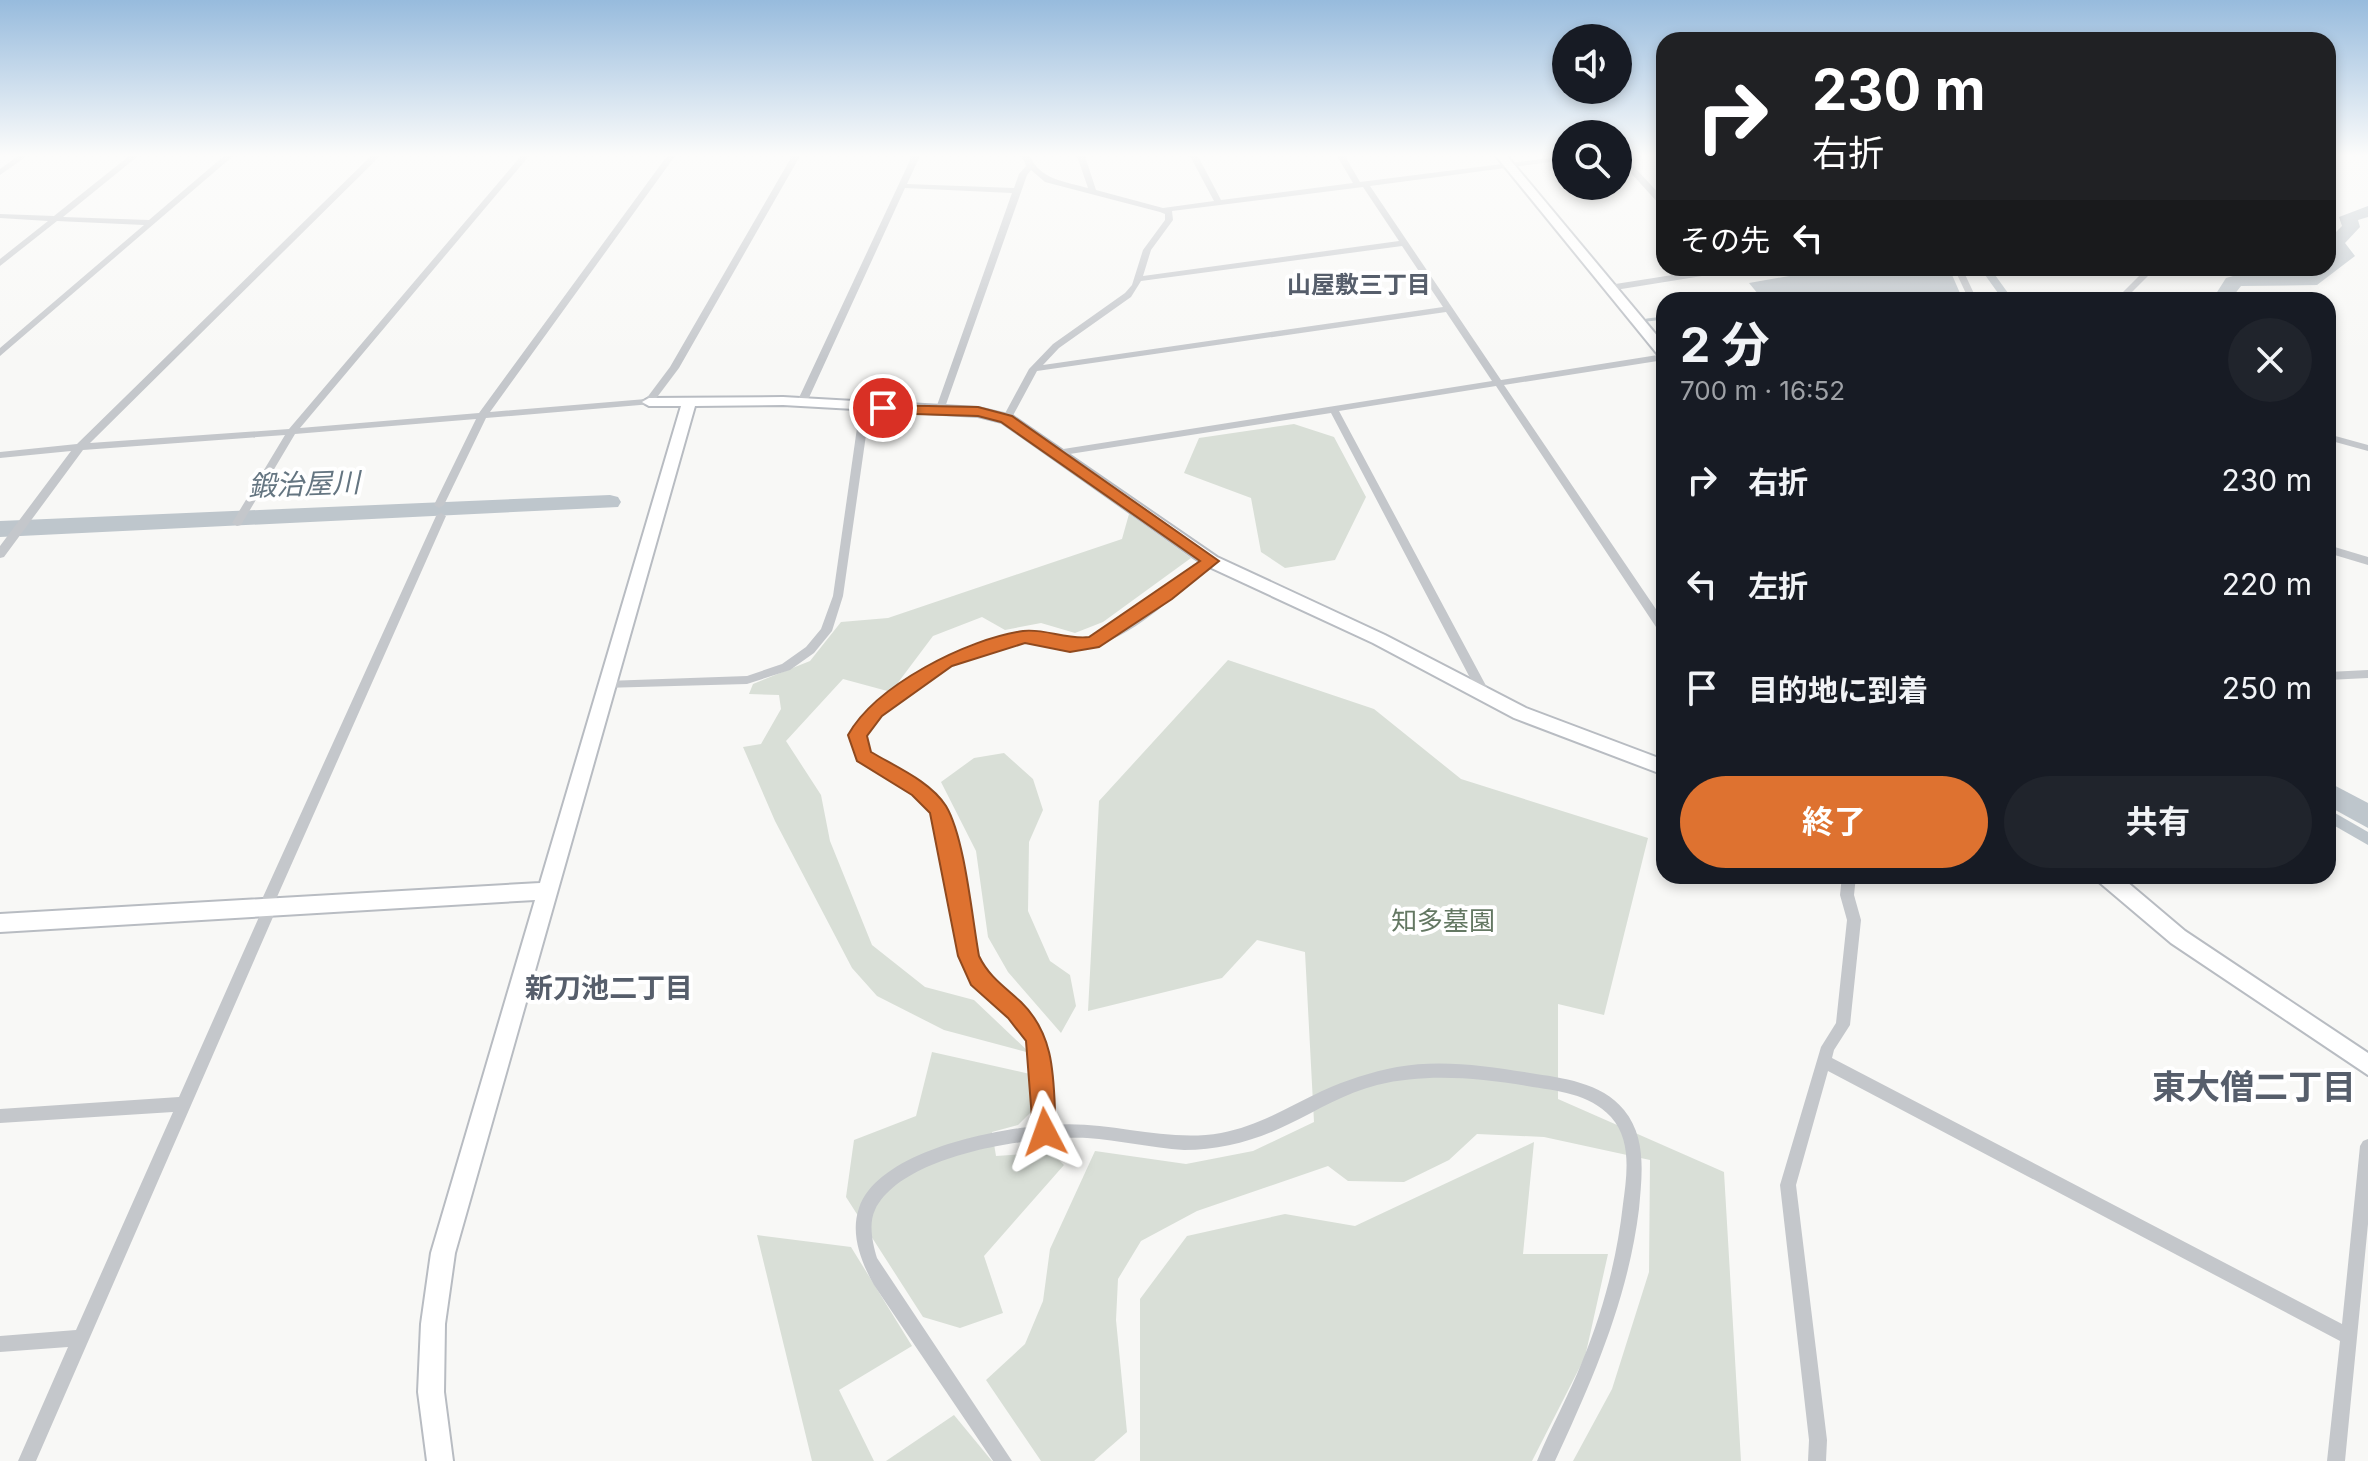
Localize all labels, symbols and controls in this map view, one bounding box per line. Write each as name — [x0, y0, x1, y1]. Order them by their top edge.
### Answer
map controls — [1552, 24, 1632, 200]
button: sound — [1552, 24, 1632, 104]
text: 230 m — [1812, 56, 1986, 124]
icon: right — [1680, 64, 1784, 168]
button: search — [1552, 120, 1632, 200]
text: 右折 — [1812, 131, 1884, 175]
icon: left — [1786, 216, 1830, 260]
text: その先 — [1680, 222, 1770, 258]
district label: 山屋敷三丁目 — [1287, 270, 1431, 299]
text: 2 分 — [1680, 315, 1770, 374]
button: close — [2228, 318, 2312, 402]
pin — [849, 374, 917, 442]
text: 700 m · 16:52 — [1680, 375, 1845, 406]
icon: arrive — [861, 386, 905, 430]
icon: right — [1680, 458, 1724, 502]
text: 230 m — [2222, 462, 2312, 498]
text: 右折 — [1748, 464, 1808, 500]
water label: 鍛治屋川 — [247, 465, 364, 503]
icon: left — [1680, 562, 1724, 606]
text: 220 m — [2222, 566, 2312, 602]
text: 左折 — [1748, 568, 1808, 604]
icon: arrive — [1680, 666, 1724, 710]
text: 250 m — [2222, 670, 2312, 706]
text: 目的地に到着 — [1748, 672, 1928, 708]
button: 終了 — [1680, 776, 1988, 868]
button: 共有 — [2004, 776, 2312, 868]
park label: 知多墓園 — [1391, 905, 1495, 936]
district label: 新刀池二丁目 — [525, 971, 693, 1005]
district label: 東大僧二丁目 — [2152, 1066, 2356, 1107]
position arrow — [1003, 1090, 1087, 1174]

